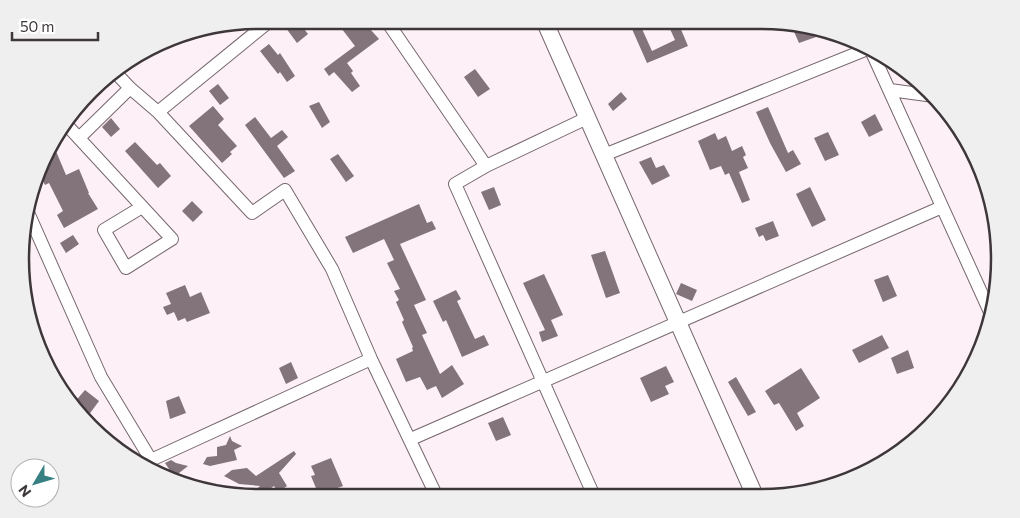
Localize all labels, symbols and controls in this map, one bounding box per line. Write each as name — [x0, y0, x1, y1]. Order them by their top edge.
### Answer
scale bar — [12, 10, 99, 42]
text: 50 m — [20, 17, 54, 35]
north arrow — [10, 458, 60, 508]
text: N — [14, 482, 34, 501]

